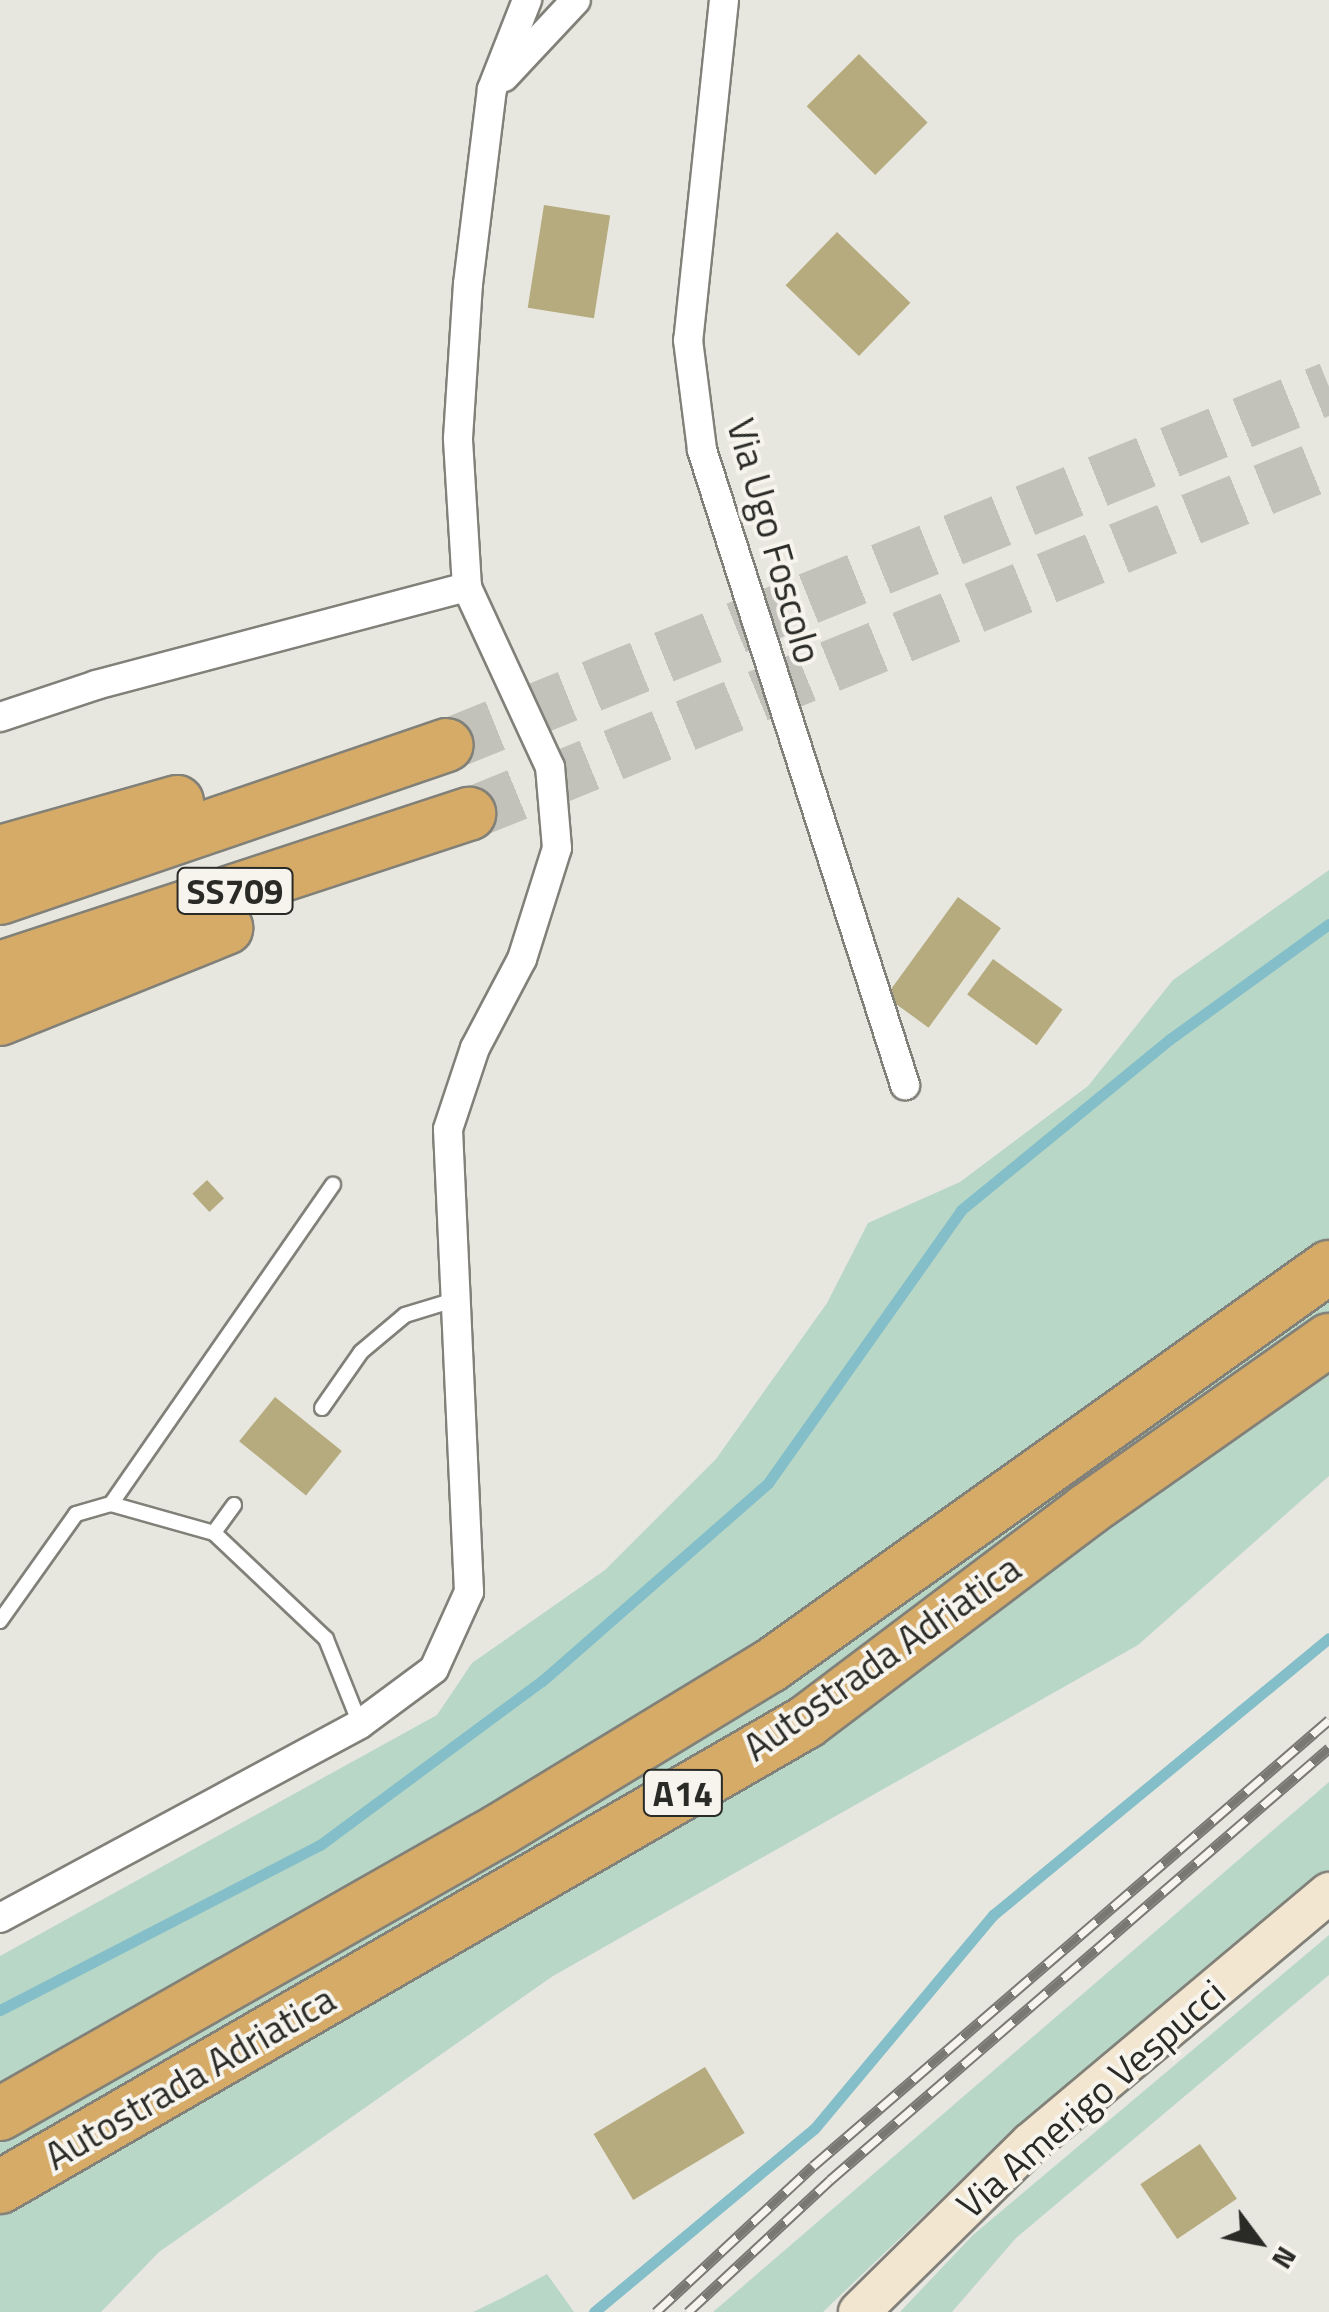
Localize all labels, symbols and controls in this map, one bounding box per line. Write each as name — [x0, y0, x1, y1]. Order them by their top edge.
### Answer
street label: Via Ugo Foscolo — [717, 414, 831, 668]
road number: SS709 — [175, 861, 295, 921]
street label: Autostrada Adriatica — [735, 1545, 1029, 1771]
road number: A14 — [640, 1763, 726, 1823]
street label: Via Amerigo Vespucci — [948, 1970, 1234, 2228]
street label: Autostrada Adriatica — [37, 1976, 343, 2180]
north arrow — [1209, 2192, 1309, 2292]
text: N — [1261, 2239, 1308, 2278]

